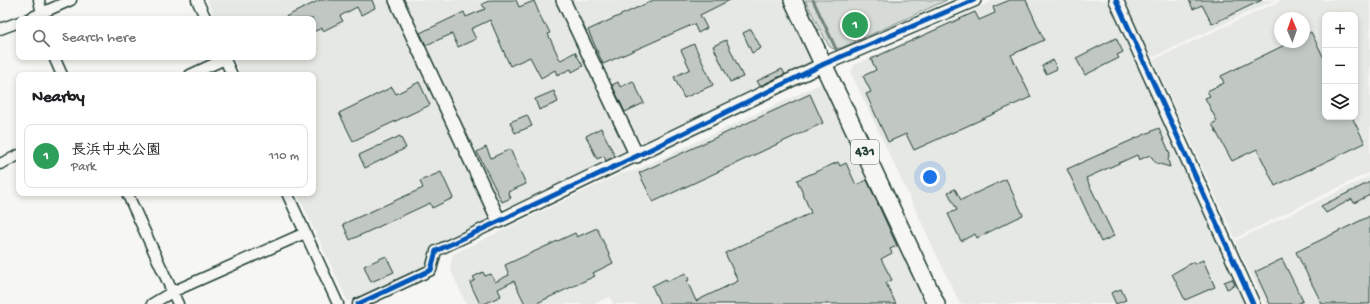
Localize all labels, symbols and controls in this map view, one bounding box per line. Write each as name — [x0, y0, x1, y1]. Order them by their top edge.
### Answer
pin: 1 — [842, 10, 868, 40]
north arrow — [1274, 12, 1310, 48]
map controls — [1322, 12, 1358, 120]
button: + — [1322, 12, 1358, 48]
search box — [16, 16, 316, 60]
icon: search — [30, 27, 52, 49]
text: Search here — [62, 29, 136, 47]
button: − — [1322, 48, 1358, 84]
button: layers — [1322, 84, 1358, 120]
text: Nearby — [32, 88, 85, 108]
road number: 431 — [851, 140, 879, 164]
text: 長浜中央公園 — [71, 142, 161, 160]
text: 1 — [43, 149, 49, 164]
text: 110 m — [269, 149, 299, 164]
text: Park — [71, 160, 96, 175]
your location — [920, 167, 940, 187]

